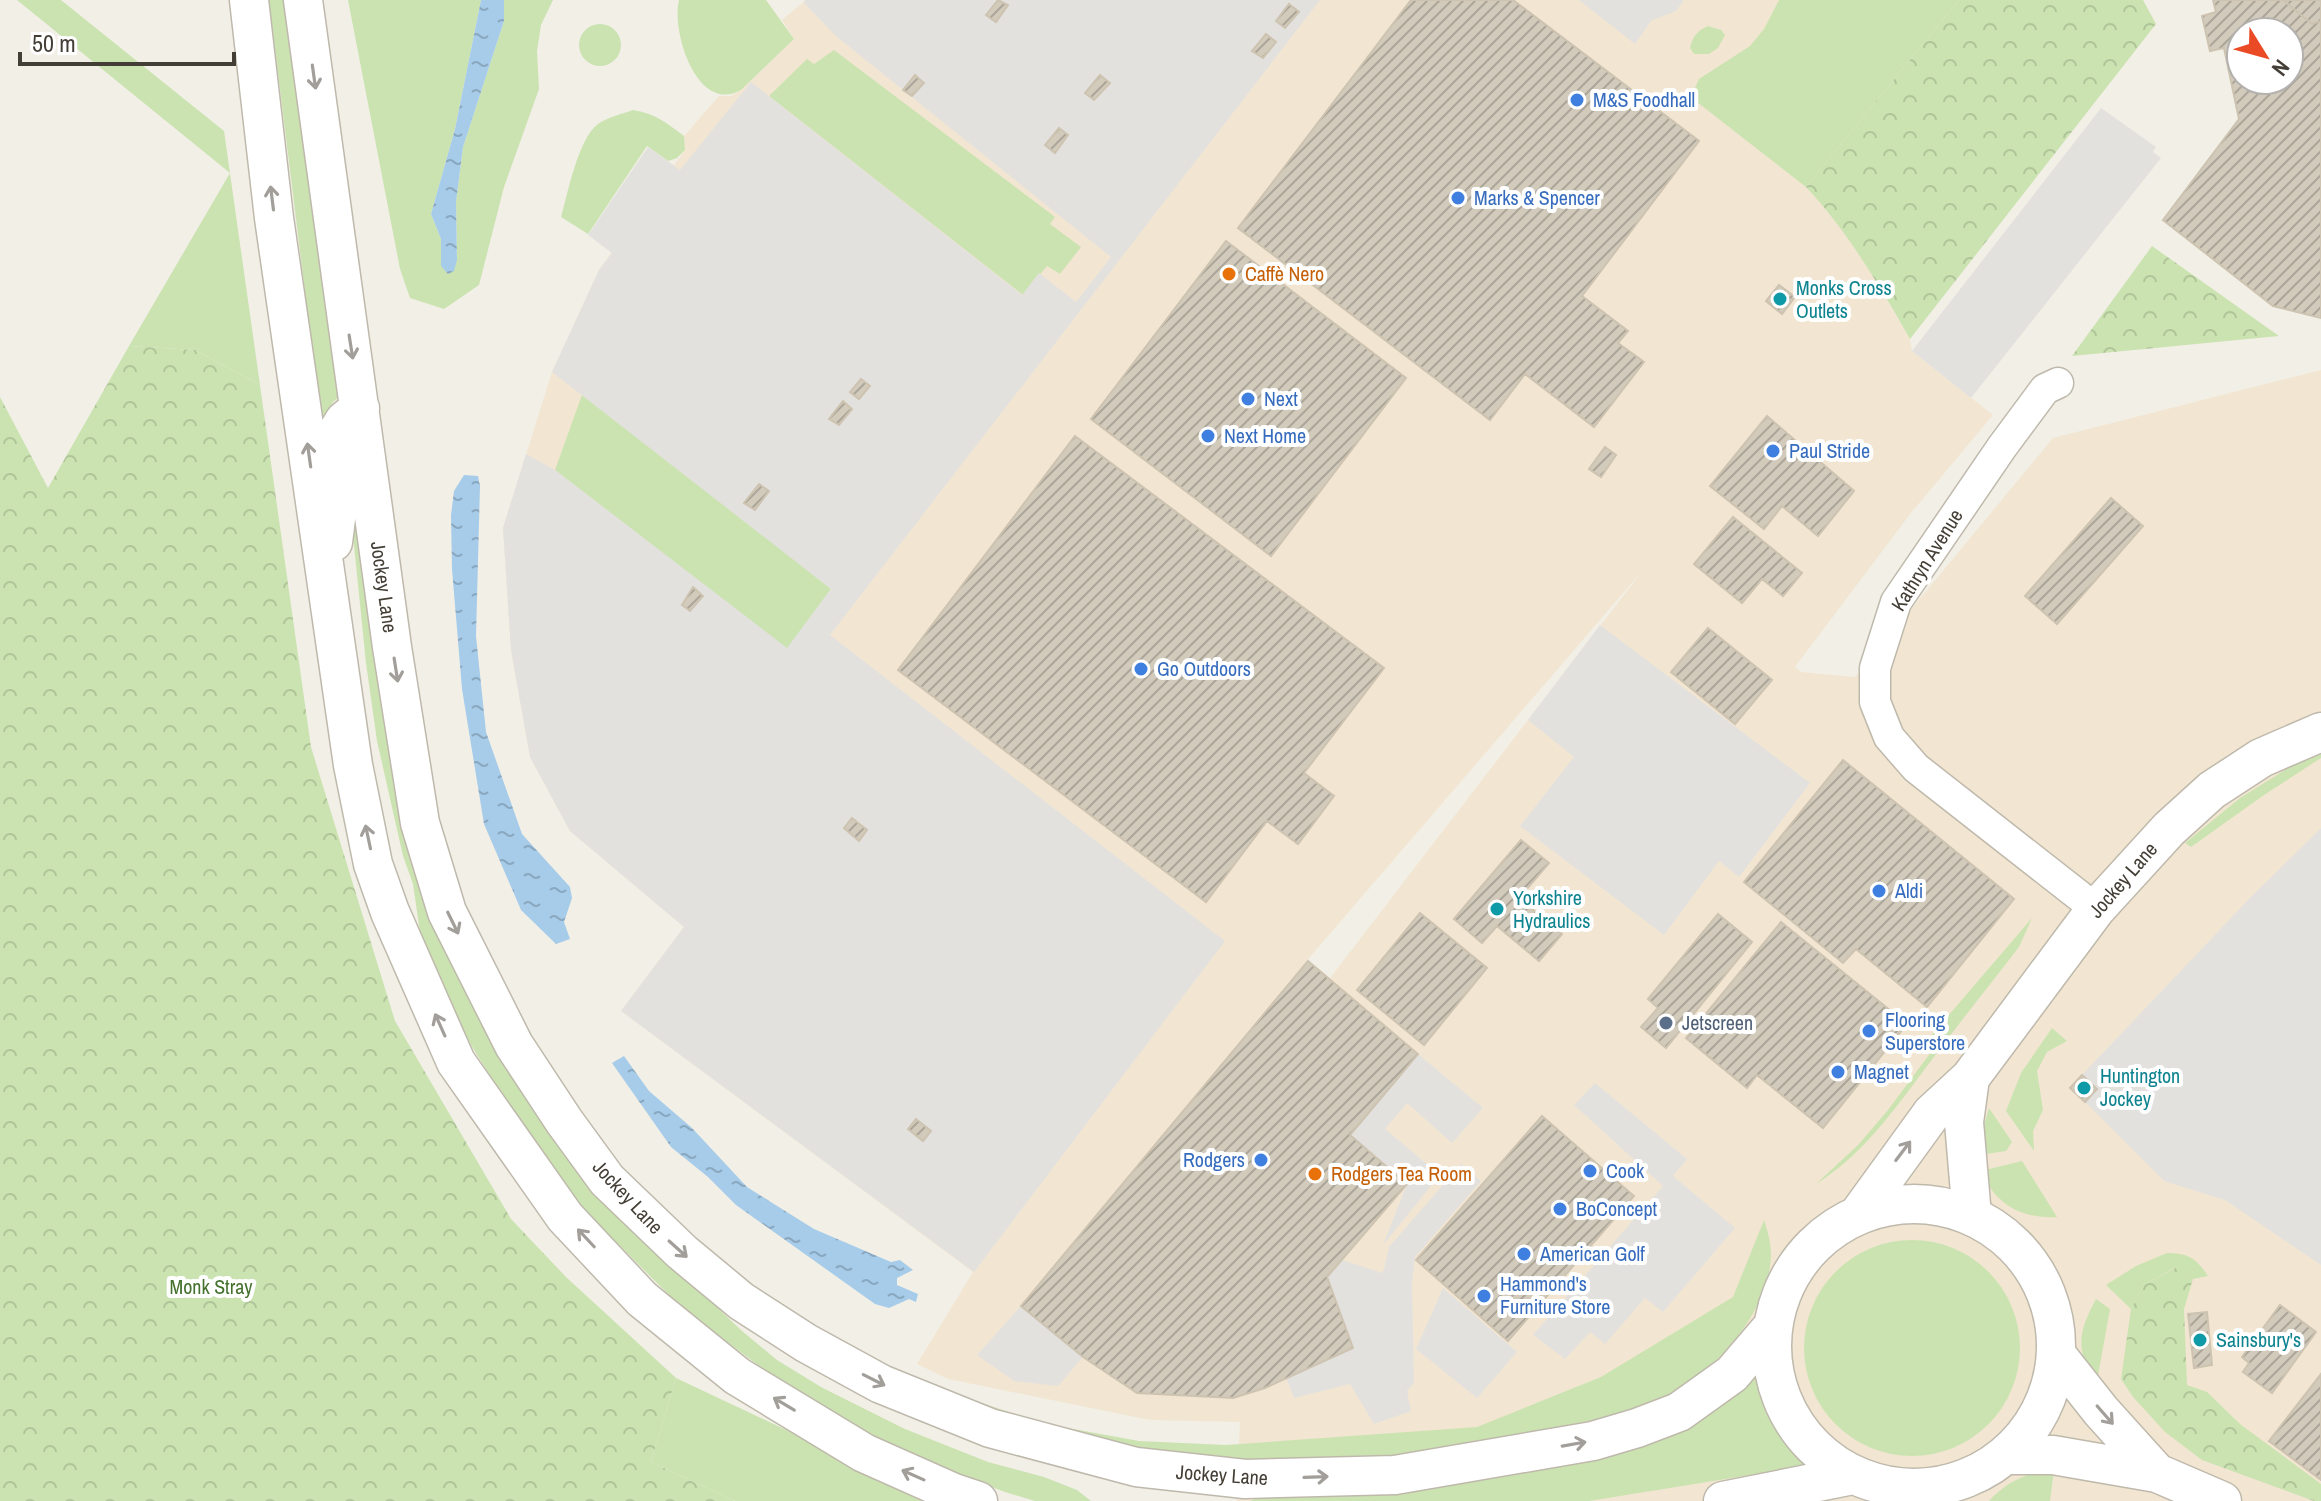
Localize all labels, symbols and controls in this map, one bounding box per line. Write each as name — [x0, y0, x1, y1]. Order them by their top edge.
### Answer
scale bar — [20, 16, 234, 66]
north arrow — [2225, 16, 2305, 96]
text: 50 m — [32, 27, 76, 59]
text: N — [2265, 54, 2297, 82]
one-way arrow — [306, 63, 321, 90]
place label: M&S Foodhall — [1593, 86, 1695, 113]
marker: M&S Foodhall — [1568, 91, 1586, 109]
place label: Marks & Spencer — [1474, 184, 1600, 211]
one-way arrow — [265, 185, 280, 212]
marker: Marks & Spencer — [1449, 189, 1467, 207]
place label: Caffè Nero — [1245, 260, 1324, 287]
marker: Caffè Nero — [1220, 265, 1238, 283]
place label: Monks Cross Outlets — [1796, 274, 1892, 324]
marker: Monks Cross Outlets — [1771, 290, 1789, 308]
one-way arrow — [344, 334, 359, 359]
place label: Next — [1264, 385, 1298, 412]
marker: Next — [1239, 390, 1257, 408]
place label: Next Home — [1224, 422, 1306, 449]
marker: Next Home — [1199, 427, 1217, 445]
place label: Paul Stride — [1789, 437, 1870, 464]
marker: Paul Stride — [1764, 442, 1782, 460]
one-way arrow — [301, 443, 316, 468]
street label: Kathryn Avenue — [1885, 504, 1969, 616]
street label: Jockey Lane — [365, 539, 404, 634]
place label: Go Outdoors — [1157, 655, 1251, 682]
one-way arrow — [389, 657, 404, 682]
marker: Go Outdoors — [1132, 660, 1150, 678]
one-way arrow — [360, 825, 375, 850]
street label: Jockey Lane — [2082, 836, 2163, 923]
place label: Aldi — [1894, 877, 1923, 904]
marker: Aldi — [1870, 882, 1888, 900]
place label: Yorkshire Hydraulics — [1513, 884, 1590, 934]
marker: Yorkshire Hydraulics — [1488, 900, 1506, 918]
one-way arrow — [446, 910, 461, 934]
place label: Flooring Superstore — [1885, 1006, 1965, 1056]
place label: Jetscreen — [1682, 1009, 1753, 1036]
one-way arrow — [431, 1013, 446, 1037]
marker: Jetscreen — [1657, 1014, 1675, 1032]
marker: Flooring Superstore — [1860, 1022, 1878, 1040]
place label: Magnet — [1854, 1058, 1909, 1085]
place label: Huntington Jockey — [2100, 1062, 2180, 1112]
marker: Magnet — [1829, 1063, 1847, 1081]
marker: Huntington Jockey — [2075, 1079, 2093, 1097]
one-way arrow — [1894, 1141, 1911, 1163]
place label: Rodgers — [1183, 1146, 1245, 1173]
marker: Rodgers — [1252, 1151, 1270, 1169]
street label: Jockey Lane — [587, 1154, 670, 1240]
place label: Cook — [1606, 1157, 1645, 1184]
place label: Rodgers Tea Room — [1331, 1160, 1472, 1187]
marker: Cook — [1581, 1162, 1599, 1180]
marker: Rodgers Tea Room — [1306, 1165, 1324, 1183]
place label: BoConcept — [1576, 1195, 1658, 1222]
marker: BoConcept — [1551, 1200, 1569, 1218]
one-way arrow — [577, 1229, 595, 1249]
one-way arrow — [668, 1239, 688, 1257]
place label: American Golf — [1539, 1240, 1645, 1267]
marker: American Golf — [1515, 1245, 1533, 1263]
place label: Hammond's Furniture Store — [1500, 1270, 1610, 1320]
park label: Monk Stray — [170, 1273, 253, 1300]
marker: Hammond's Furniture Store — [1475, 1287, 1493, 1305]
place label: Sainsbury's — [2216, 1326, 2301, 1353]
marker: Sainsbury's — [2191, 1331, 2209, 1349]
one-way arrow — [862, 1373, 886, 1389]
one-way arrow — [773, 1396, 796, 1412]
one-way arrow — [2095, 1404, 2113, 1424]
one-way arrow — [1560, 1435, 1586, 1450]
street label: Jockey Lane — [1175, 1458, 1269, 1491]
one-way arrow — [902, 1467, 926, 1482]
one-way arrow — [1302, 1469, 1329, 1485]

